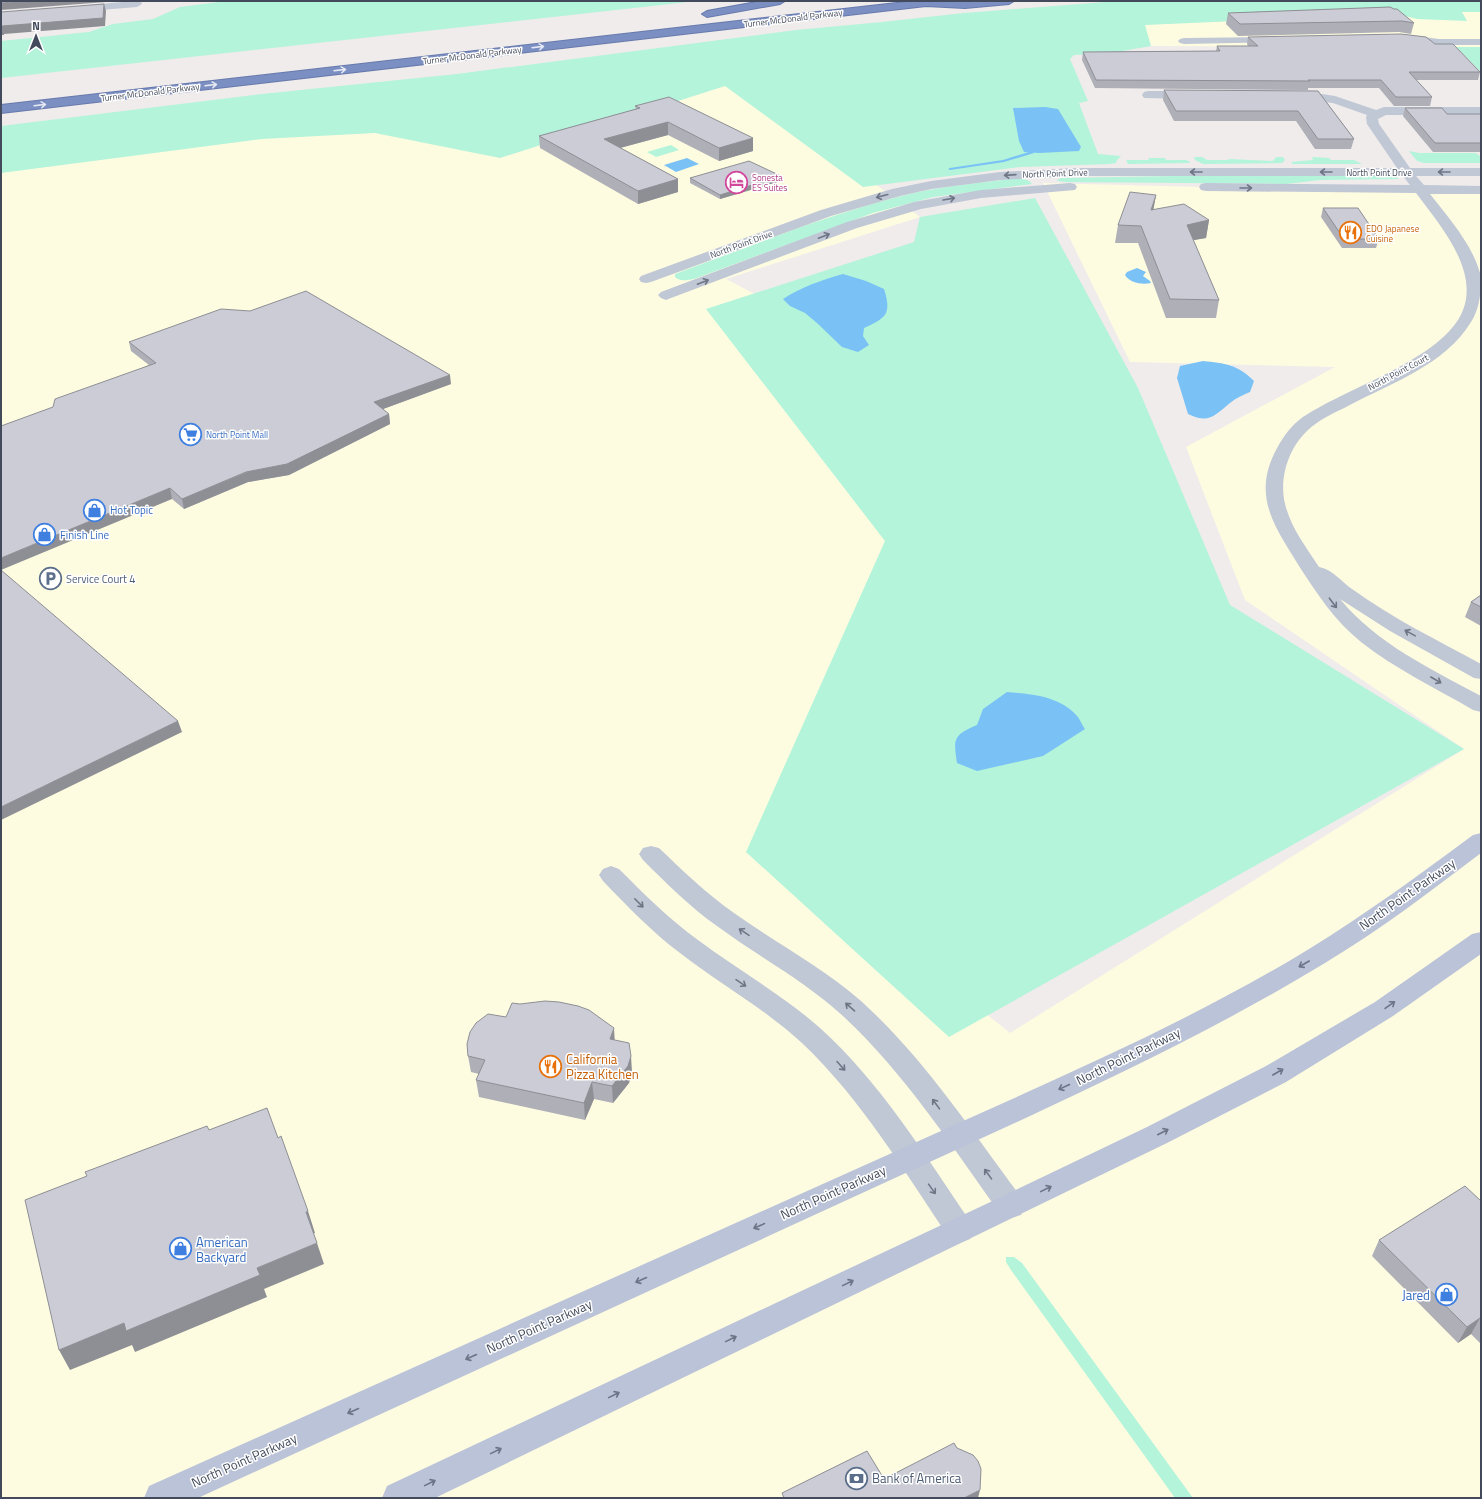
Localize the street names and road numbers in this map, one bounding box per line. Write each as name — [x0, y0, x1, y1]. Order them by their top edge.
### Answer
street label: Turner McDonald Parkway — [743, 5, 844, 31]
street label: Turner McDonald Parkway — [422, 42, 523, 68]
street label: Turner McDonald Parkway — [100, 79, 201, 105]
street label: North Point Drive — [1022, 165, 1088, 181]
street label: North Point Drive — [1346, 166, 1412, 179]
street label: North Point Drive — [708, 227, 774, 261]
street label: North Point Court — [1366, 350, 1431, 393]
street label: North Point Parkway — [1355, 853, 1459, 935]
street label: North Point Parkway — [1073, 1022, 1183, 1090]
street label: North Point Parkway — [777, 1160, 889, 1224]
street label: North Point Parkway — [483, 1294, 595, 1358]
street label: North Point Parkway — [188, 1428, 300, 1492]

